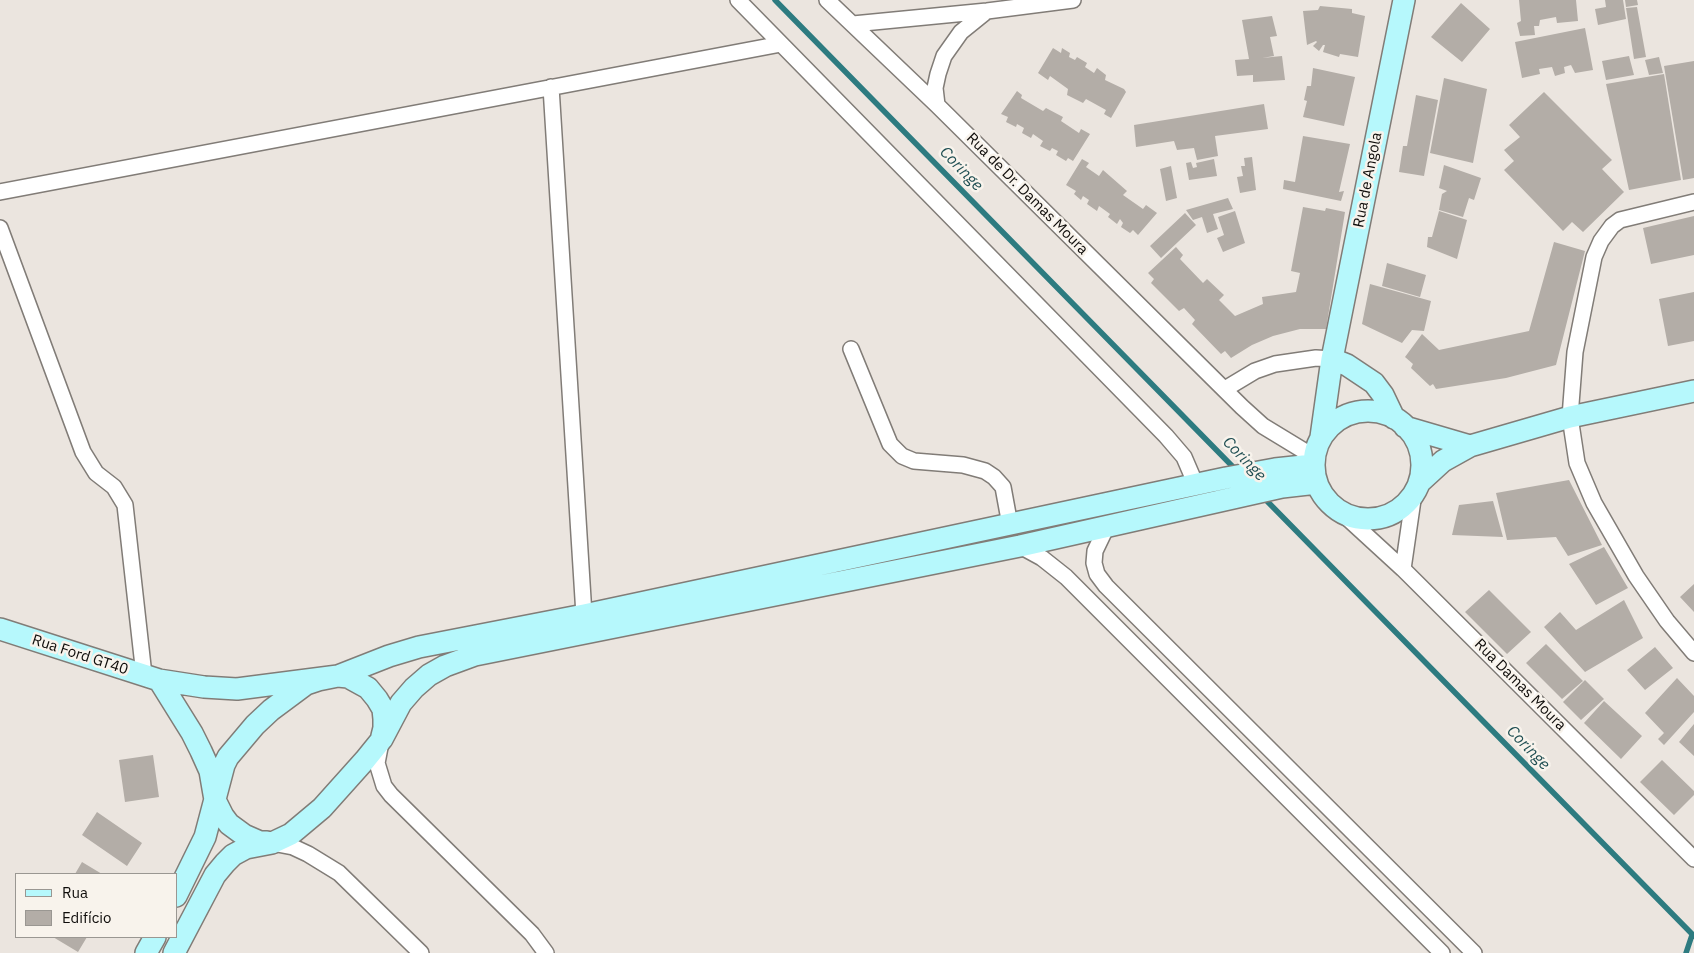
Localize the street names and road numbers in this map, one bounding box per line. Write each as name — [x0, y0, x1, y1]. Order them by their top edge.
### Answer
street label: Rua de Dr. Damas Moura — [962, 129, 1092, 259]
street label: Rua de Angola — [1350, 131, 1386, 229]
street label: Rua Ford GT40 — [30, 631, 130, 679]
street label: Rua Damas Moura — [1470, 635, 1570, 735]

